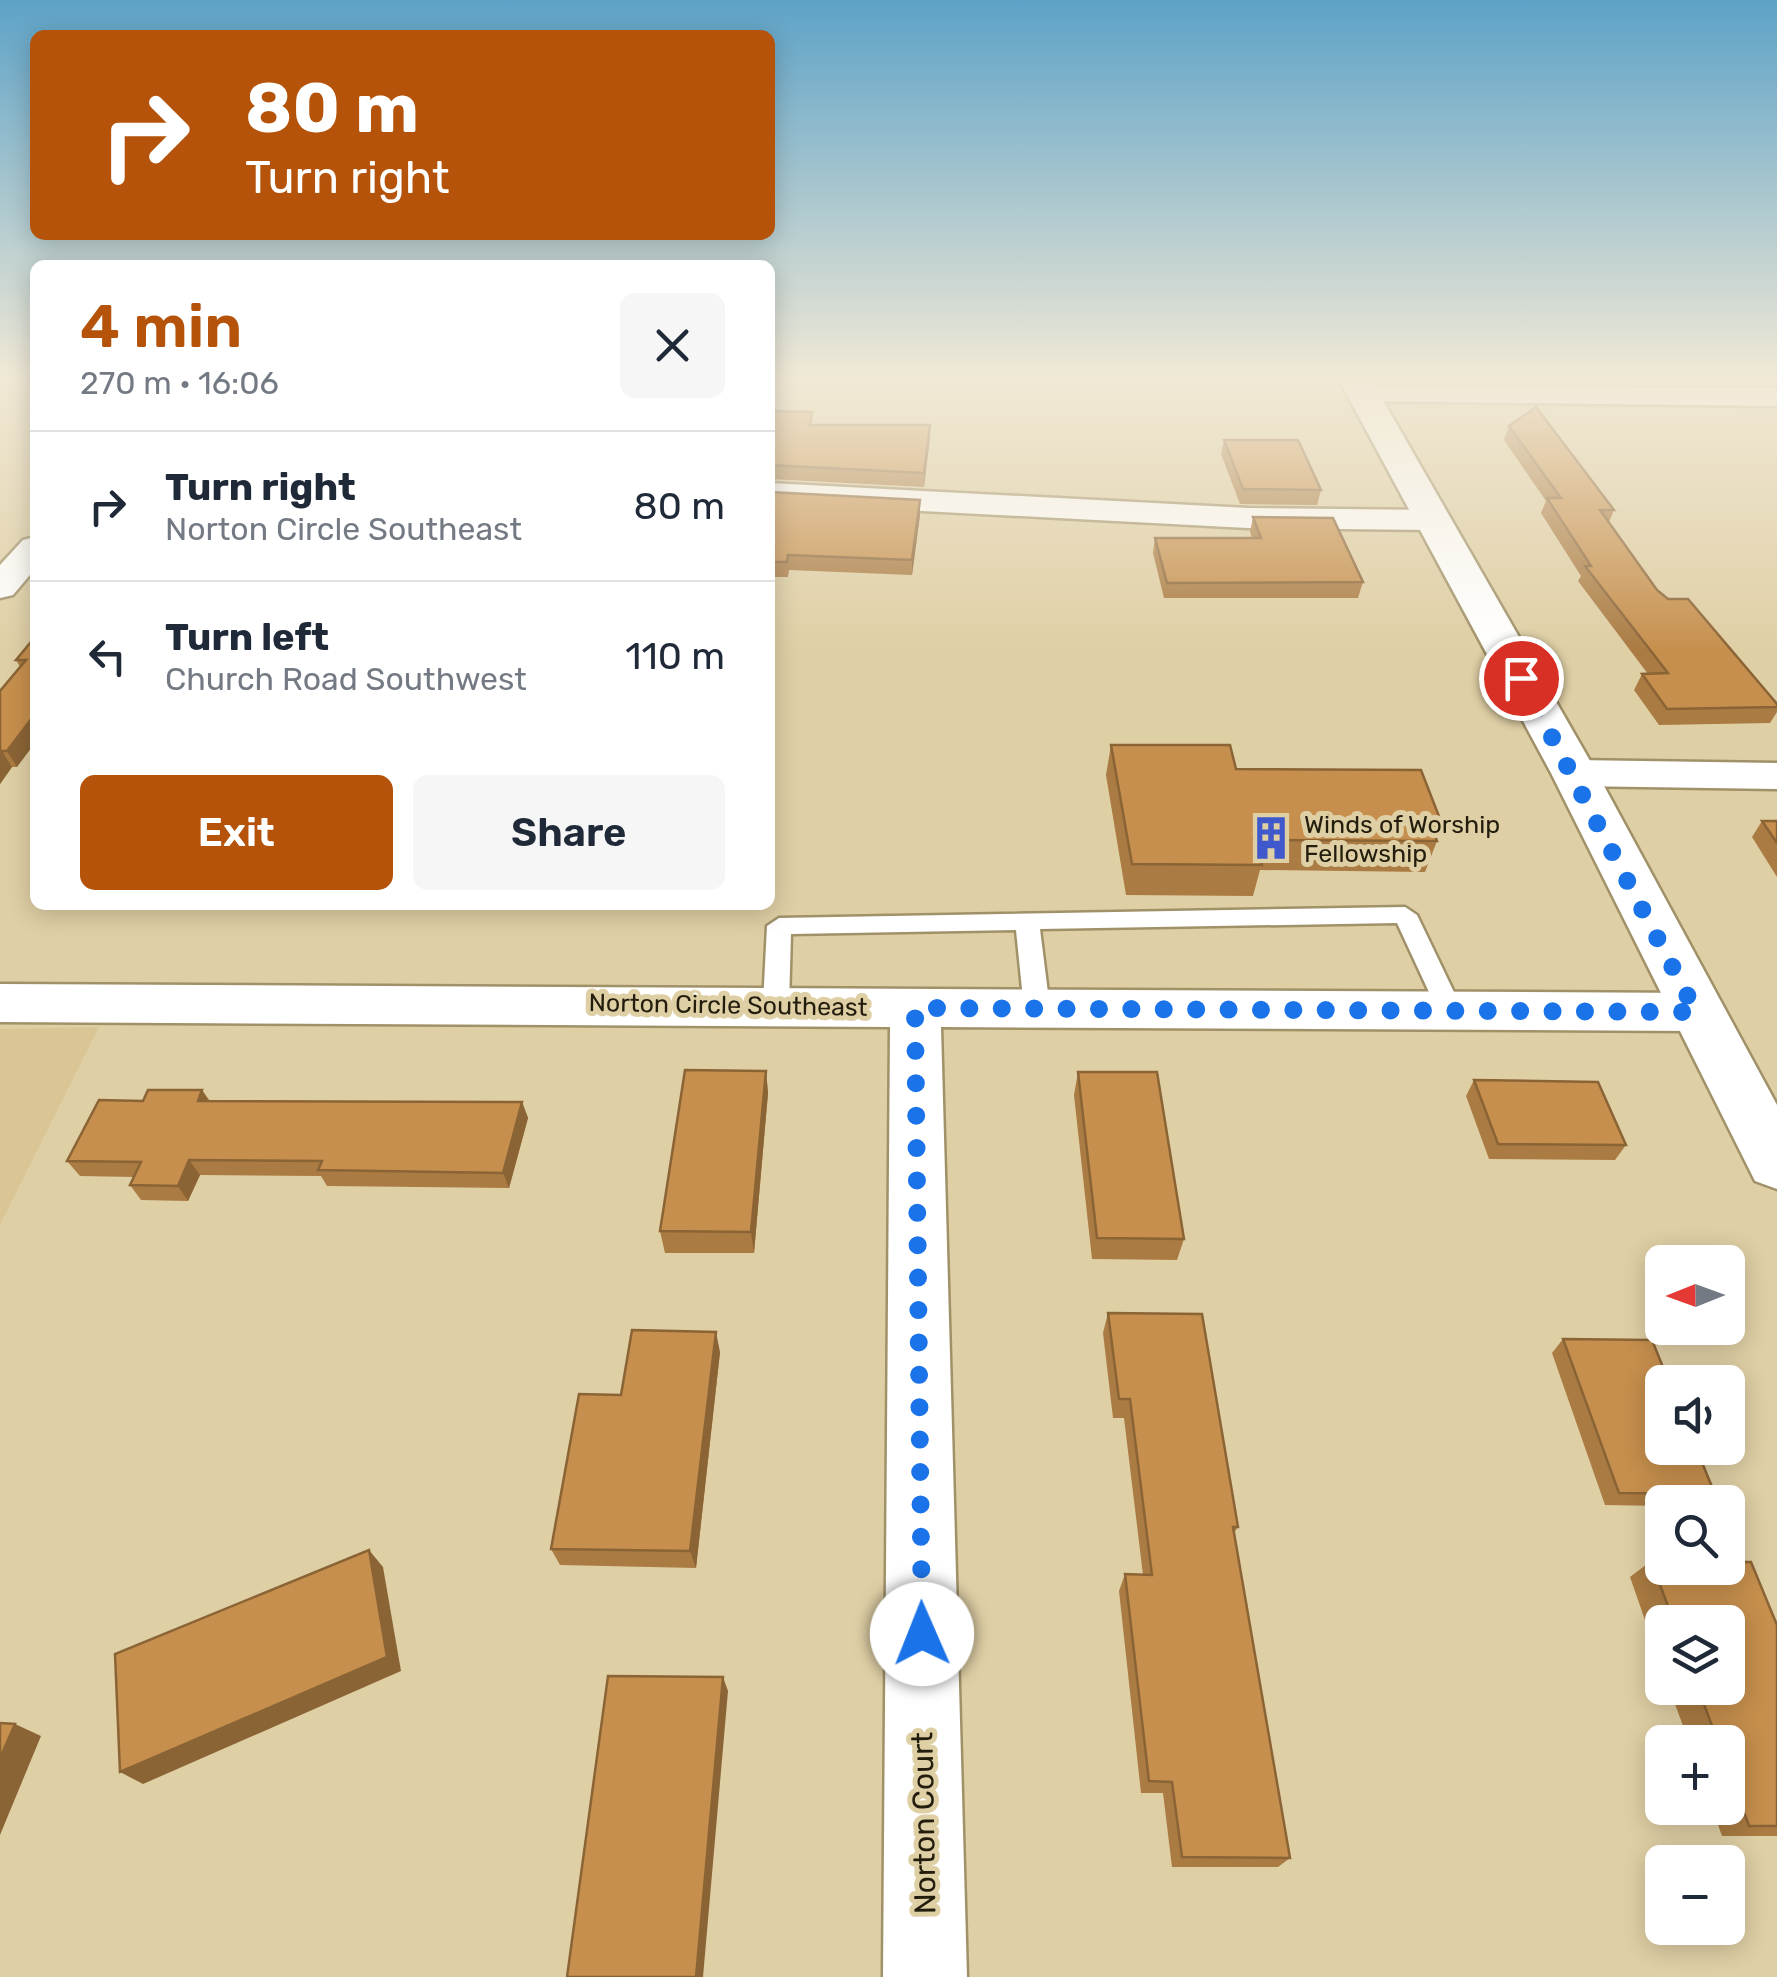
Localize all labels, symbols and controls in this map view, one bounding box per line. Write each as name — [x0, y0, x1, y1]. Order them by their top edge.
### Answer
text: 80 m — [245, 67, 419, 150]
icon: right — [80, 70, 210, 200]
text: Turn right — [245, 151, 449, 204]
text: 4 min — [80, 291, 242, 362]
button: close — [620, 293, 725, 398]
text: 270 m · 16:06 — [80, 364, 279, 402]
text: Turn right — [165, 464, 356, 510]
icon: right — [80, 479, 135, 534]
text: 80 m — [634, 483, 725, 529]
text: Norton Circle Southeast — [165, 510, 522, 548]
text: Turn left — [165, 614, 329, 660]
icon: left — [80, 629, 135, 684]
text: 110 m — [625, 633, 725, 679]
pin — [1479, 636, 1564, 721]
icon: arrive — [1494, 651, 1549, 706]
text: Church Road Southwest — [165, 660, 527, 698]
button: Exit — [80, 775, 393, 890]
button: Share — [413, 775, 725, 890]
place label: Winds of Worship Fellowship — [1304, 810, 1500, 868]
building icon: Winds of Worship Fellowship — [1247, 814, 1295, 862]
street label: Norton Circle Southeast — [588, 988, 868, 1022]
north arrow — [1645, 1245, 1745, 1345]
map controls — [1645, 1245, 1745, 1945]
button: sound — [1645, 1365, 1745, 1465]
button: search — [1645, 1485, 1745, 1585]
position arrow — [870, 1582, 974, 1686]
button: layers — [1645, 1605, 1745, 1705]
button: + — [1645, 1725, 1745, 1825]
street label: Norton Court — [904, 1731, 944, 1914]
button: − — [1645, 1845, 1745, 1945]

